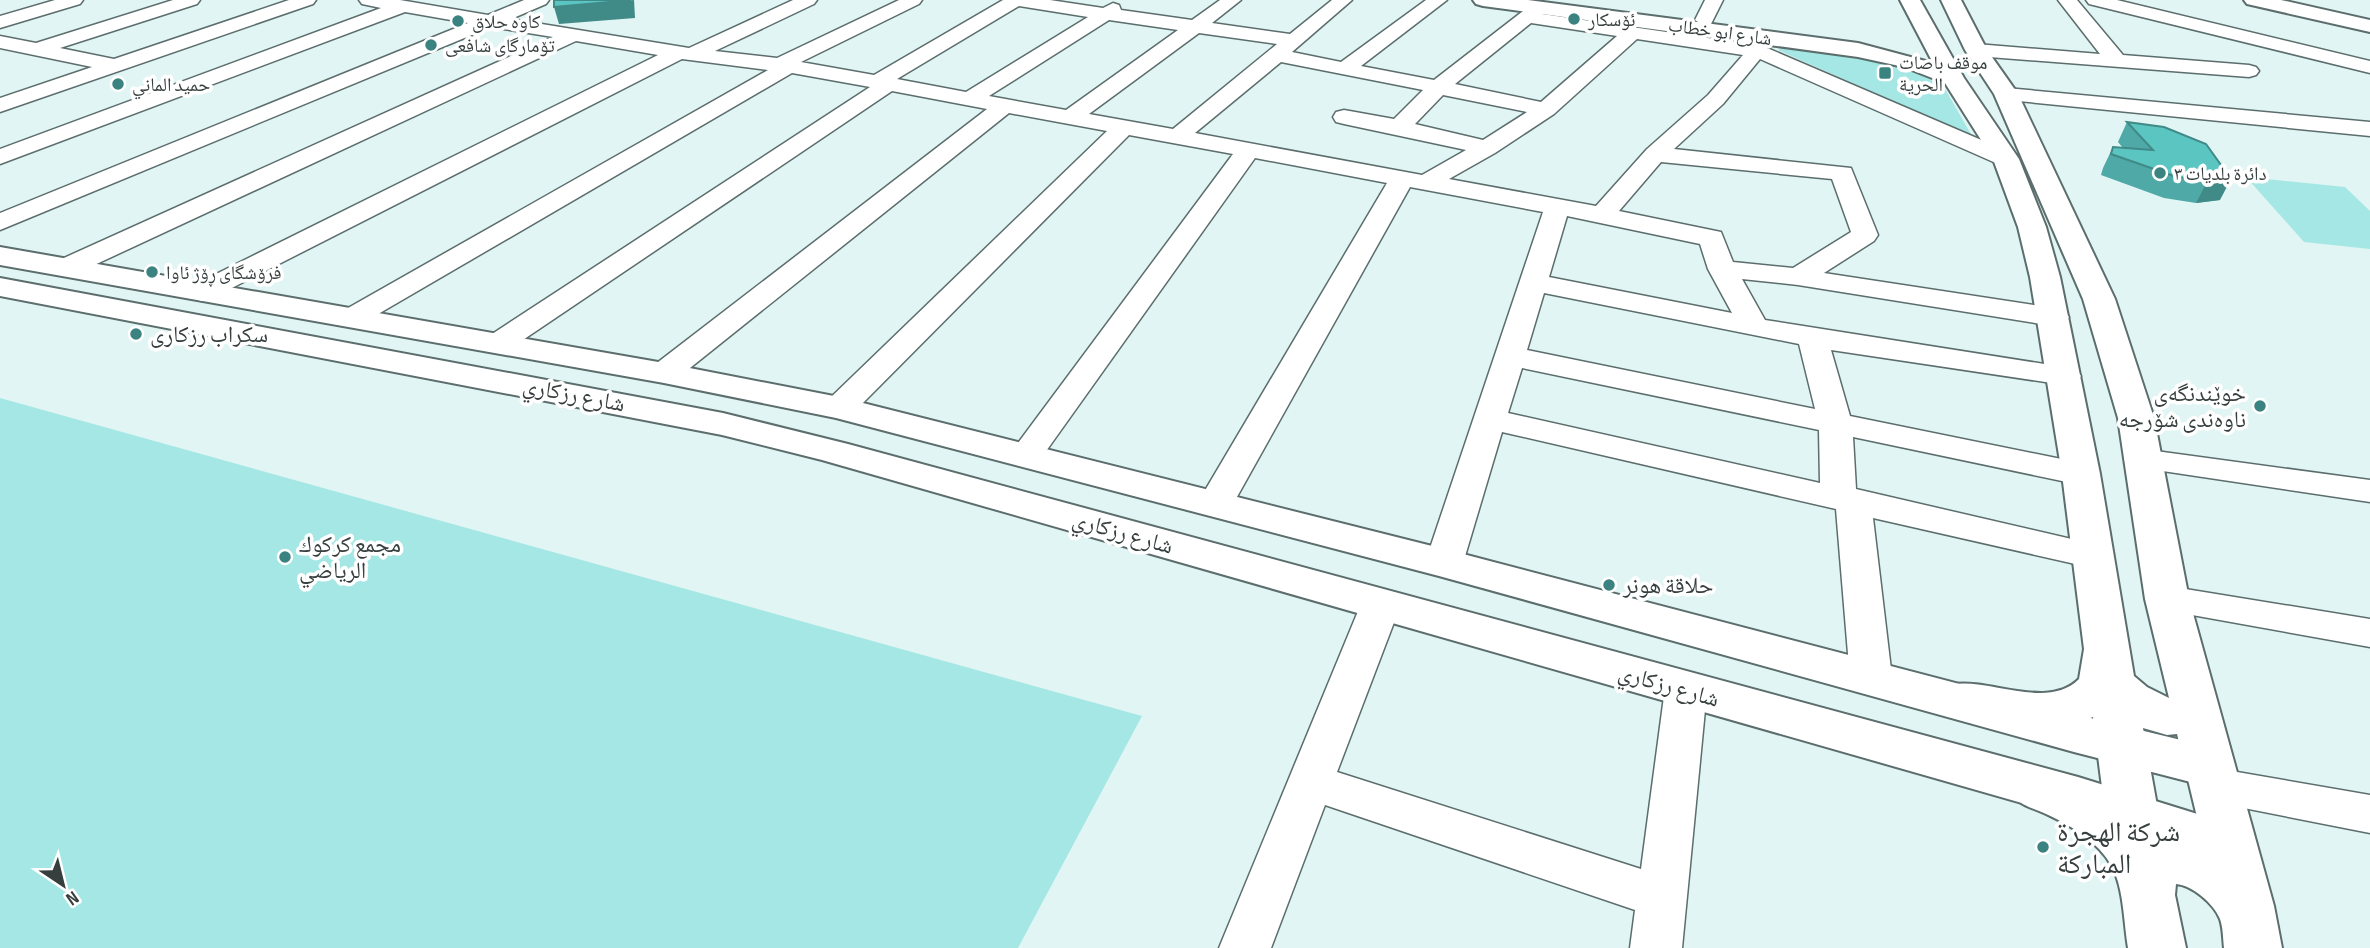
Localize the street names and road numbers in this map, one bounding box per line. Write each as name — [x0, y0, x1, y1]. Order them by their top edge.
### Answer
street label: شارع ابو خطاب — [1667, 14, 1773, 51]
street label: شارع رزكاري — [520, 371, 627, 422]
street label: شارع رزكاري — [1068, 505, 1176, 564]
street label: شارع رزكاري — [1614, 658, 1722, 717]

